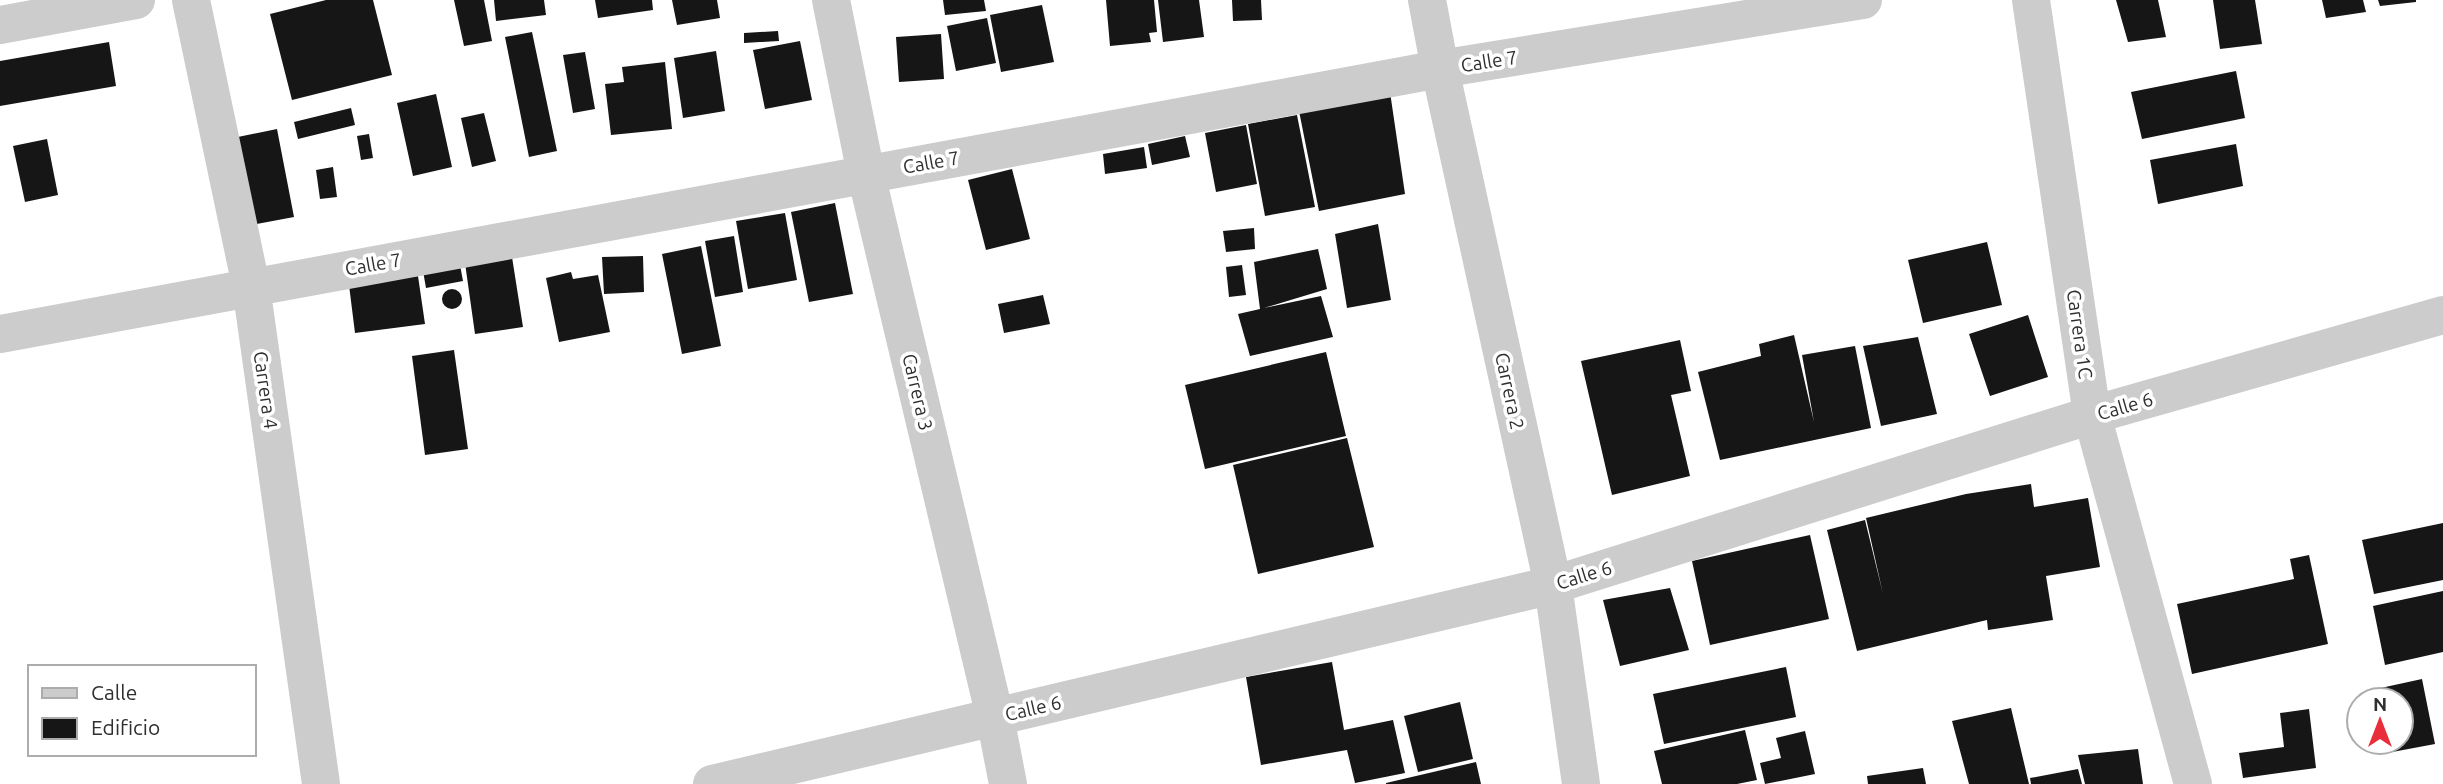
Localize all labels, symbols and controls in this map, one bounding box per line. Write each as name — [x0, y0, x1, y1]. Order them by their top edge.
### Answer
street label: Calle 7 — [1459, 46, 1519, 76]
street label: Calle 7 — [901, 146, 961, 178]
street label: Calle 7 — [343, 248, 403, 280]
street label: Carrera 1C — [2063, 288, 2097, 380]
street label: Carrera 4 — [250, 350, 282, 430]
street label: Carrera 2 — [1491, 350, 1529, 432]
street label: Carrera 3 — [898, 351, 938, 433]
street label: Calle 6 — [2095, 388, 2155, 424]
street label: Calle 6 — [1554, 556, 1614, 594]
legend — [28, 665, 256, 756]
text: Calle — [91, 680, 137, 704]
north arrow — [2345, 686, 2415, 756]
street label: Calle 6 — [1003, 691, 1063, 725]
text: N — [2373, 693, 2387, 715]
text: Edificio — [91, 715, 160, 739]

